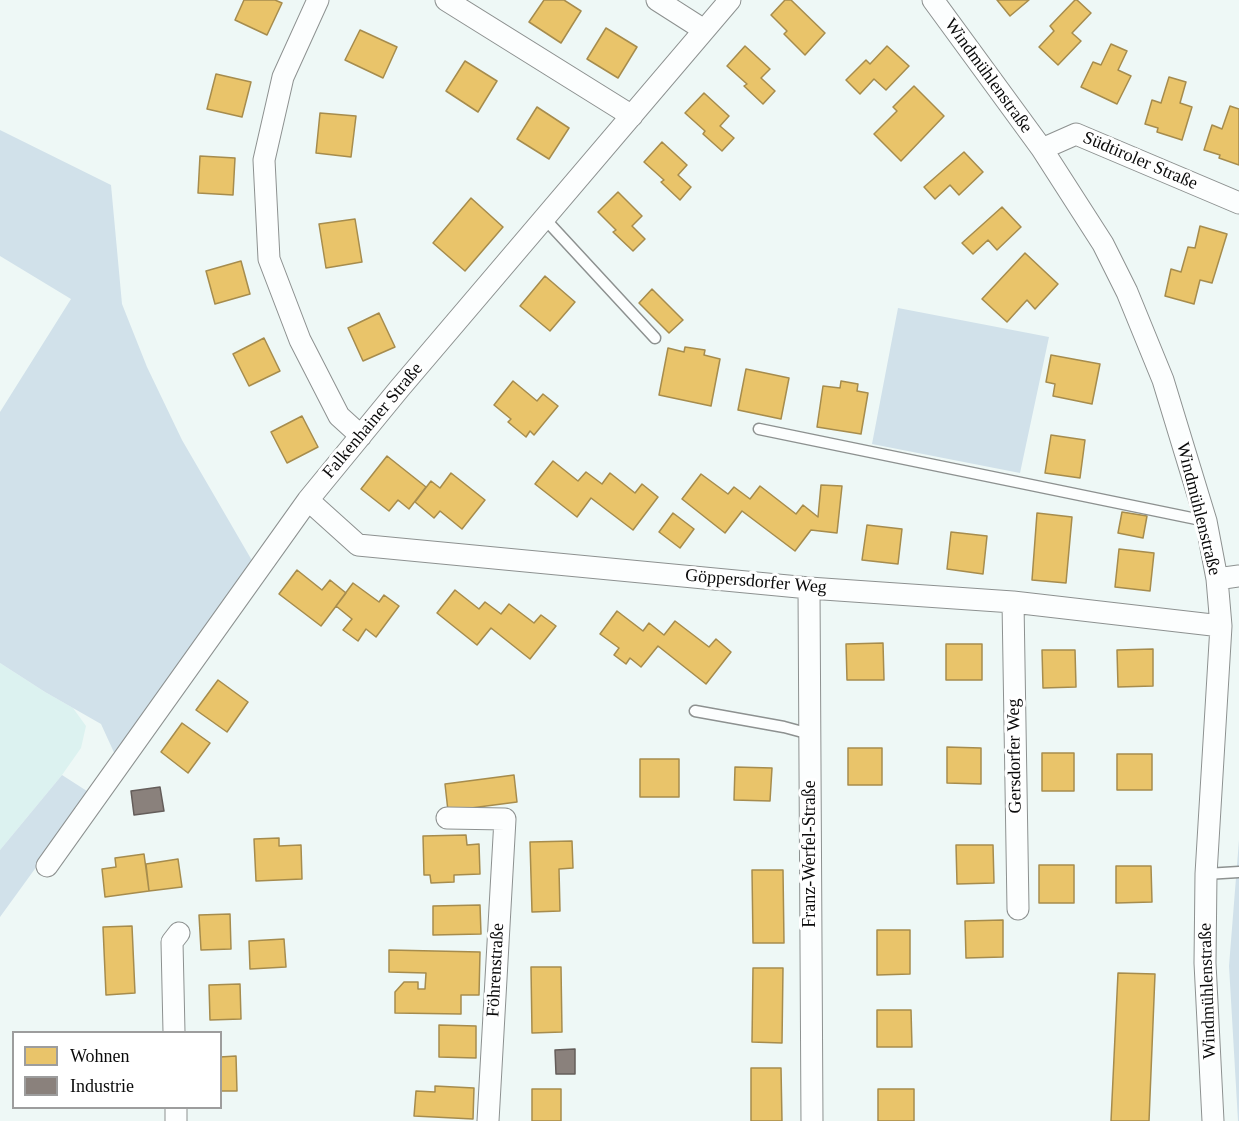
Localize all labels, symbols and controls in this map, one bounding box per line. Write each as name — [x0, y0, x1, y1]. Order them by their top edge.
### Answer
street label: Windmühlenstraße — [939, 15, 1037, 137]
street label: Südtiroler Straße — [1079, 127, 1201, 195]
street label: Falkenhainer Straße — [318, 359, 428, 483]
street label: Windmühlenstraße — [1171, 440, 1225, 578]
street label: Göppersdorfer Weg — [684, 565, 828, 599]
street label: Gersdorfer Weg — [1003, 698, 1027, 814]
street label: Franz-Werfel-Straße — [799, 780, 821, 928]
street label: Föhrenstraße — [483, 923, 509, 1017]
street label: Windmühlenstraße — [1195, 923, 1221, 1059]
legend — [12, 1031, 222, 1109]
text: Wohnen — [70, 1046, 130, 1066]
text: Industrie — [70, 1076, 134, 1096]

